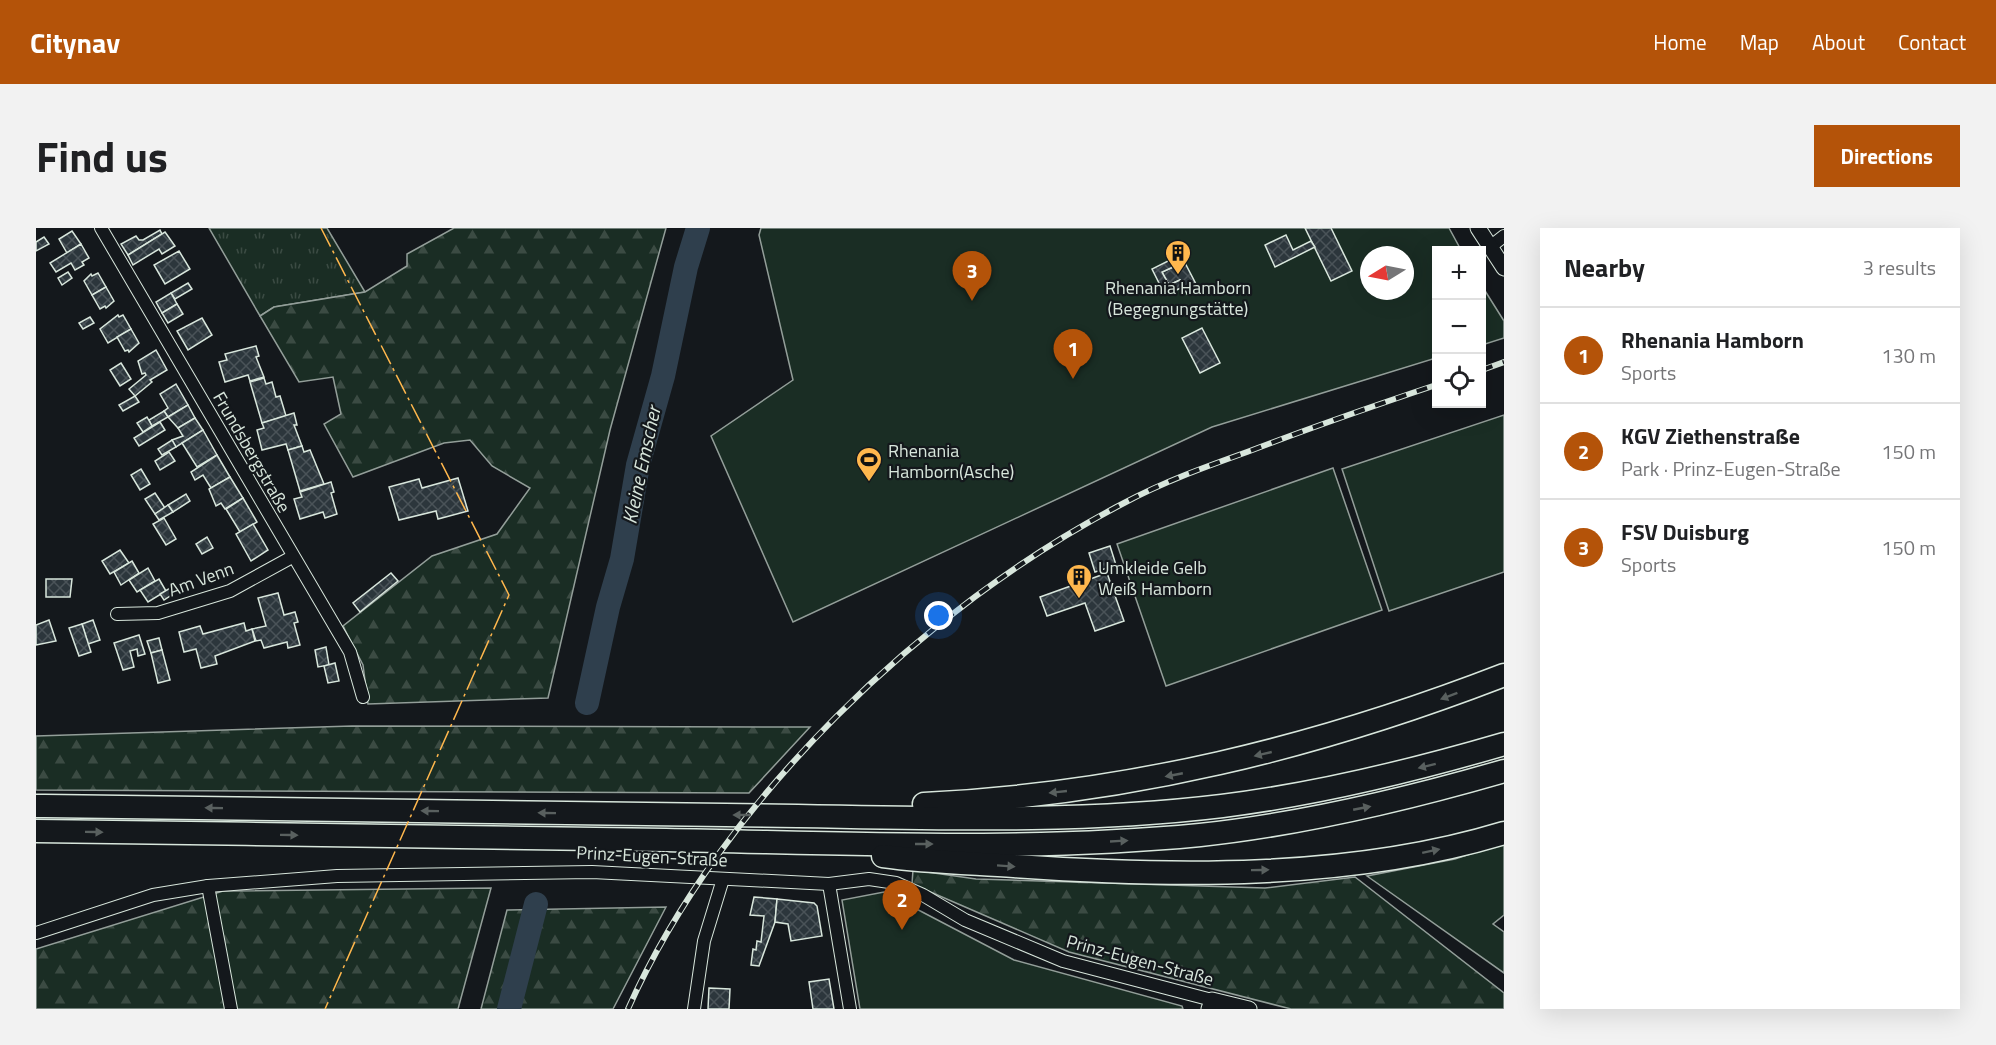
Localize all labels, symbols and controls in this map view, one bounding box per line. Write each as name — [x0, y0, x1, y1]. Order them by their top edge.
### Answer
text: Citynav — [30, 21, 120, 64]
text: Home — [1653, 26, 1707, 58]
text: Map — [1740, 26, 1779, 58]
text: About — [1812, 26, 1865, 58]
text: Contact — [1898, 26, 1966, 58]
text: Find us — [36, 124, 168, 188]
button: Directions — [1814, 125, 1960, 187]
building icon: Rhenania Hamborn (Begegnungstätte) — [1163, 238, 1193, 276]
north arrow — [1360, 246, 1414, 300]
map controls — [1432, 246, 1486, 408]
button: + — [1432, 246, 1486, 300]
text: Nearby — [1564, 248, 1645, 287]
pin: 3 — [952, 251, 992, 301]
text: 3 results — [1863, 252, 1936, 283]
place label: Rhenania Hamborn (Begegnungstätte) — [1105, 274, 1251, 322]
button: − — [1432, 300, 1486, 354]
text: Rhenania Hamborn — [1621, 323, 1804, 357]
pin: 1 — [1054, 330, 1092, 379]
text: 1 — [1578, 340, 1589, 371]
text: 130 m — [1881, 340, 1936, 371]
button: locate — [1432, 354, 1486, 408]
text: Sports — [1621, 357, 1676, 388]
street label: Frundsbergstraße — [206, 386, 298, 518]
water label: Kleine Emscher — [613, 401, 669, 527]
text: KGV Ziethenstraße — [1621, 419, 1800, 453]
text: 2 — [1578, 436, 1589, 467]
text: 150 m — [1881, 436, 1936, 467]
place label: Rhenania Hamborn(Asche) — [888, 437, 1014, 485]
sports icon: Rhenania Hamborn(Asche) — [854, 445, 884, 483]
text: Park · Prinz-Eugen-Straße — [1621, 453, 1841, 484]
text: FSV Duisburg — [1621, 515, 1749, 549]
text: 3 — [1578, 532, 1589, 563]
text: 150 m — [1881, 532, 1936, 563]
text: Sports — [1621, 549, 1676, 580]
place label: Umkleide Gelb Weiß Hamborn — [1098, 554, 1212, 602]
street label: Am Venn — [164, 555, 238, 603]
building icon: Umkleide Gelb Weiß Hamborn — [1064, 562, 1094, 600]
your location — [924, 601, 953, 630]
one-way arrow — [1440, 691, 1458, 701]
one-way arrow — [1254, 750, 1273, 760]
one-way arrow — [1418, 761, 1437, 771]
one-way arrow — [1165, 771, 1184, 780]
one-way arrow — [1048, 787, 1067, 797]
one-way arrow — [204, 803, 223, 813]
one-way arrow — [1352, 803, 1371, 812]
one-way arrow — [420, 806, 439, 816]
one-way arrow — [537, 808, 556, 818]
one-way arrow — [732, 810, 751, 820]
one-way arrow — [85, 827, 104, 837]
one-way arrow — [280, 830, 299, 840]
one-way arrow — [1109, 836, 1128, 845]
street label: Prinz-Eugen-Straße — [576, 839, 728, 873]
one-way arrow — [914, 839, 933, 849]
one-way arrow — [1422, 846, 1441, 855]
one-way arrow — [997, 861, 1016, 870]
one-way arrow — [1251, 865, 1270, 875]
pin: 2 — [882, 880, 922, 930]
street label: Prinz-Eugen-Straße — [1063, 927, 1217, 993]

